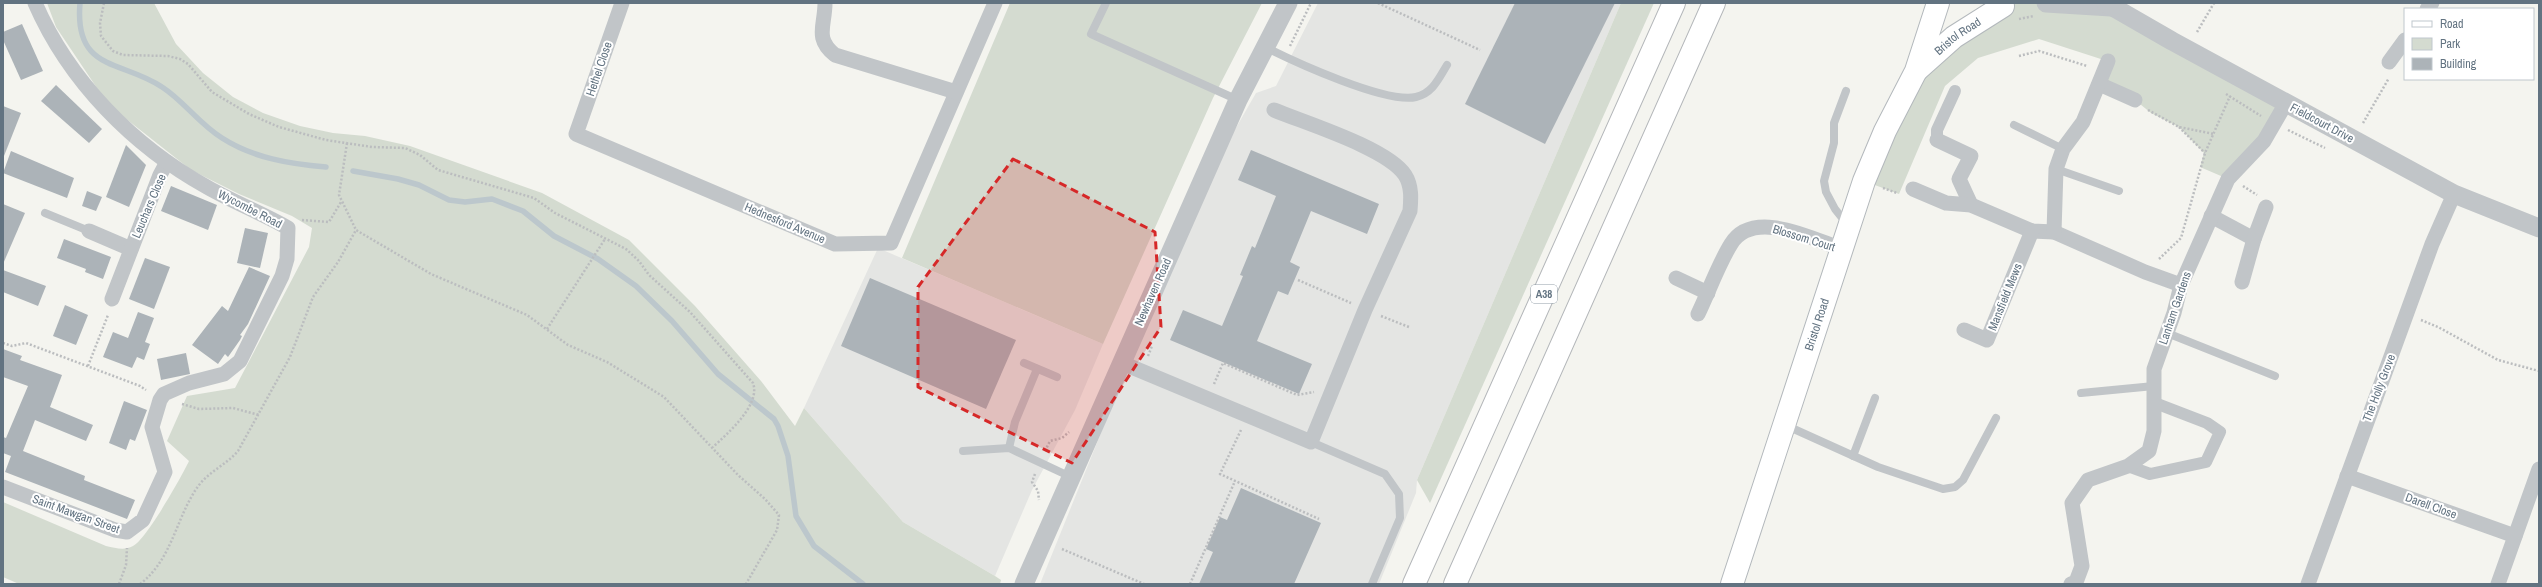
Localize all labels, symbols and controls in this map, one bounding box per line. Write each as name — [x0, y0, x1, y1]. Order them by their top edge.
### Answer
legend — [2404, 8, 2534, 80]
street label: Bristol Road — [1931, 14, 1984, 59]
text: Road — [2440, 16, 2464, 32]
text: Park — [2440, 36, 2460, 52]
street label: Hethel Close — [582, 40, 616, 98]
text: Building — [2440, 56, 2477, 72]
street label: Fieldcourt Drive — [2287, 100, 2357, 146]
street label: Leuchars Close — [128, 171, 170, 241]
street label: Wycombe Road — [215, 186, 285, 232]
street label: Hednesford Avenue — [742, 199, 828, 247]
street label: Blossom Court — [1771, 221, 1837, 255]
street label: Newhaven Road — [1131, 256, 1175, 328]
street label: Mansfield Mews — [1984, 261, 2026, 333]
street label: Lanham Gardens — [2155, 269, 2195, 347]
road number: A38 — [1531, 285, 1557, 303]
street label: Bristol Road — [1801, 296, 1833, 353]
street label: The Holly Grove — [2359, 352, 2399, 424]
street label: Darell Close — [2403, 489, 2459, 523]
street label: Saint Mawgan Street — [30, 491, 122, 537]

